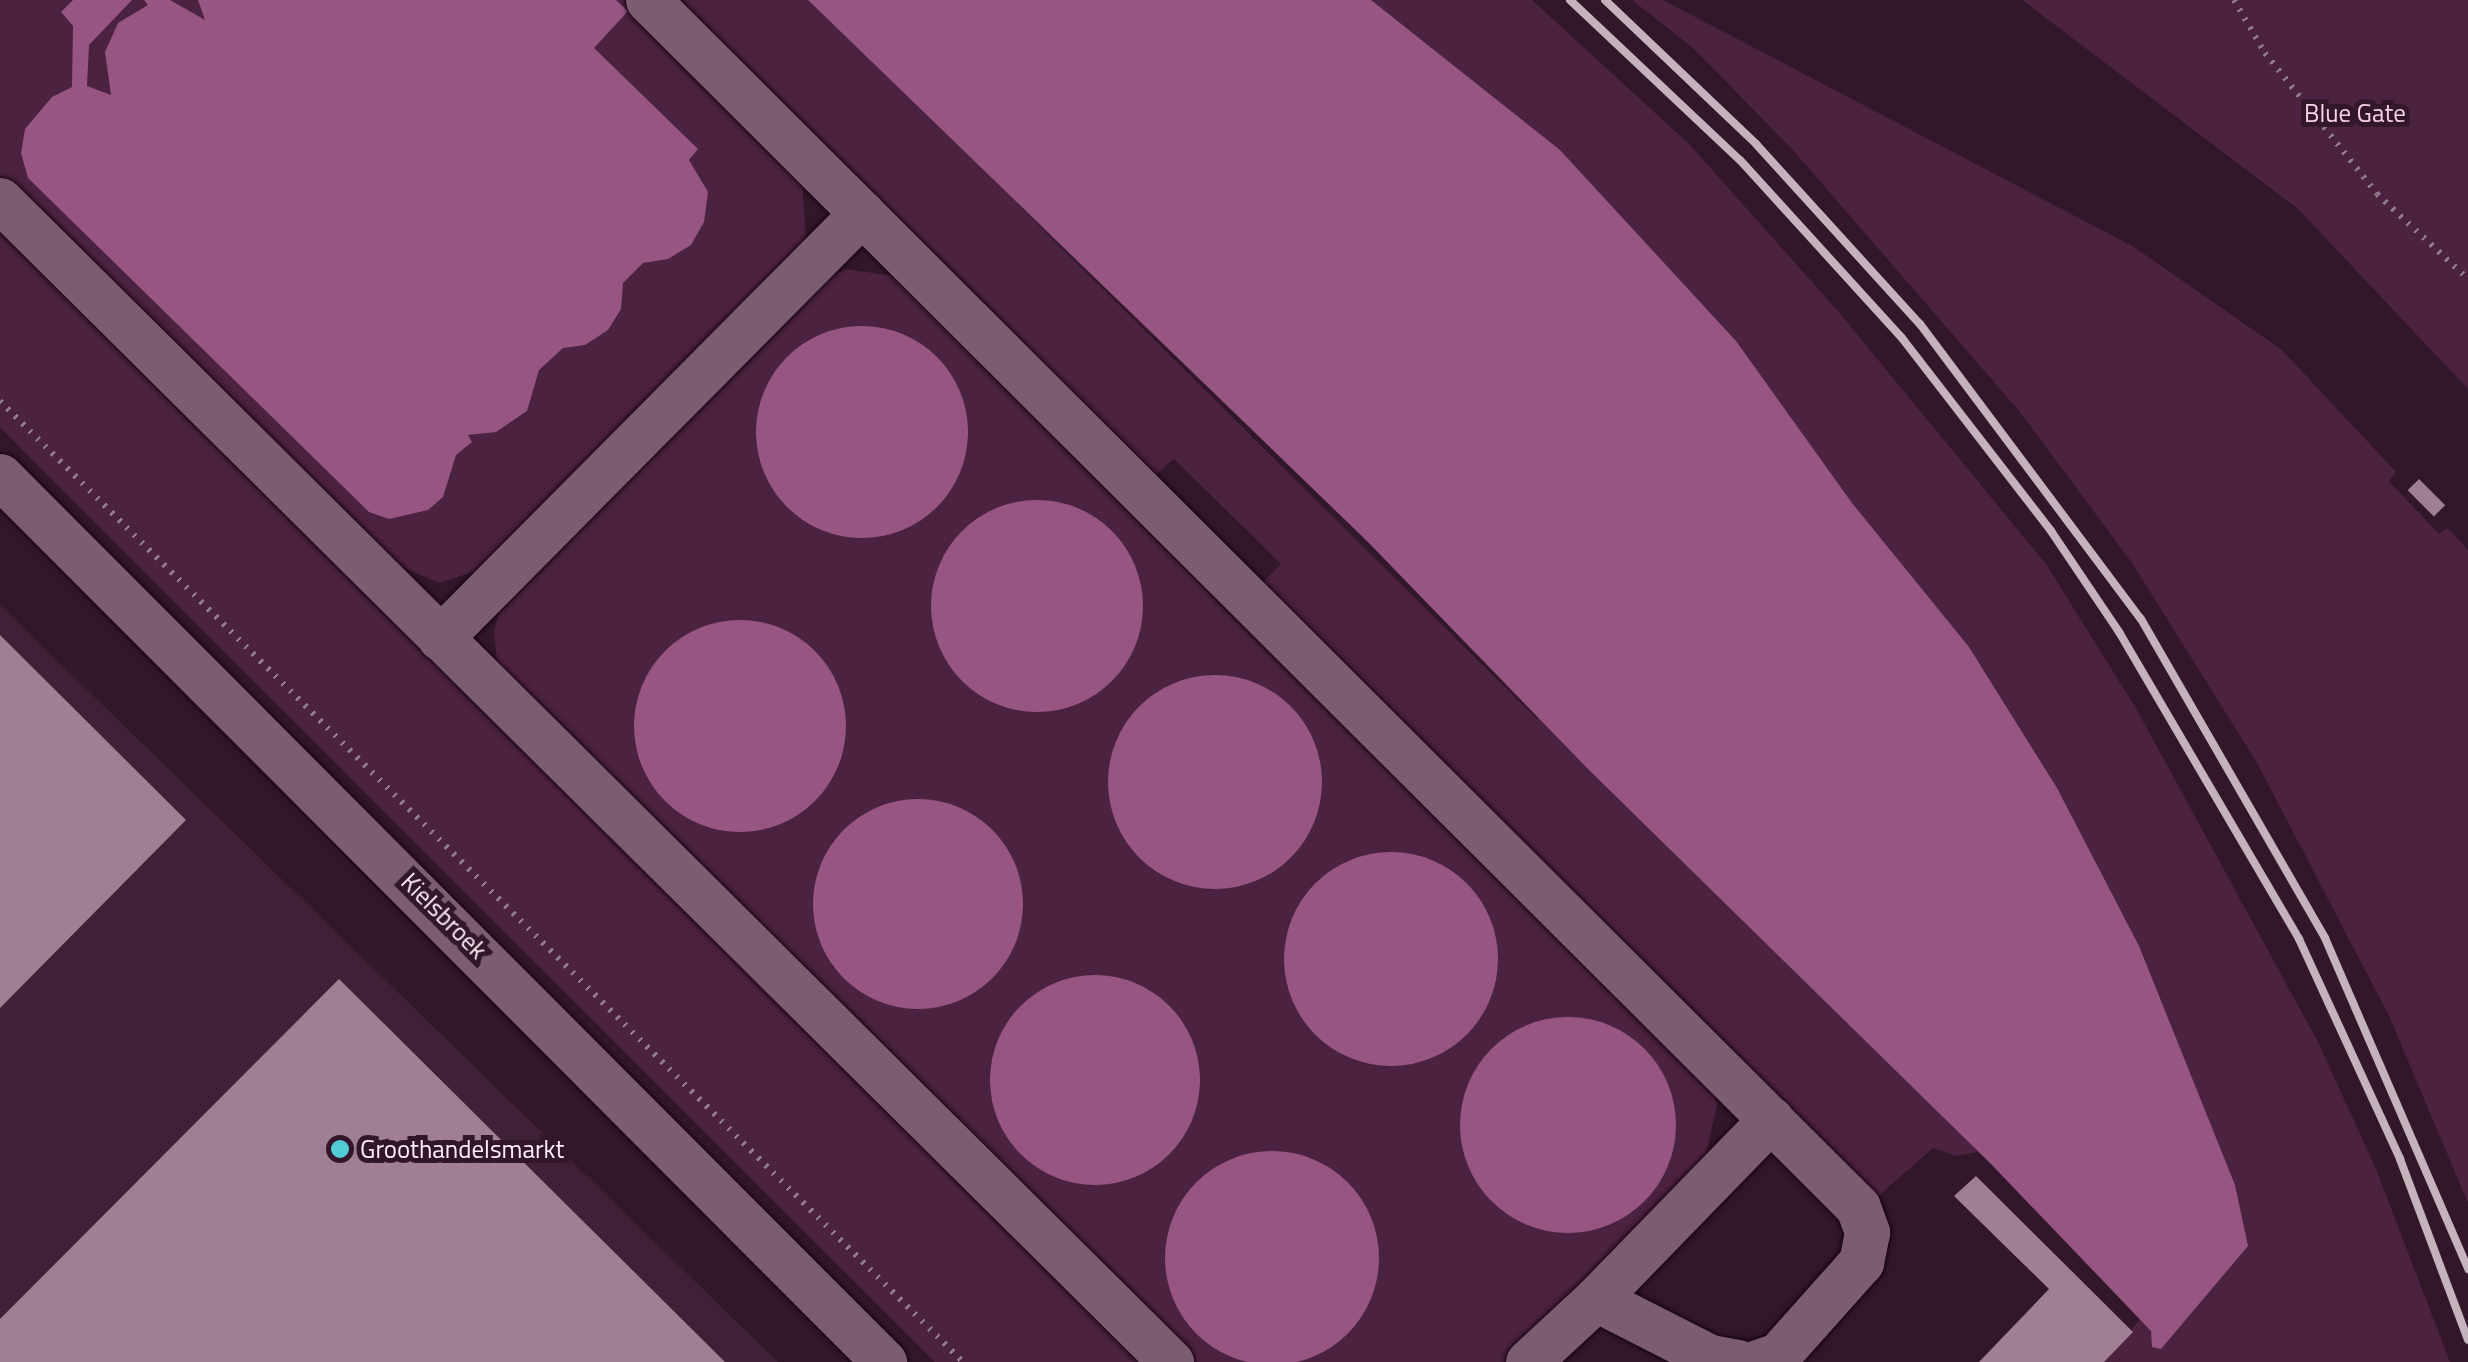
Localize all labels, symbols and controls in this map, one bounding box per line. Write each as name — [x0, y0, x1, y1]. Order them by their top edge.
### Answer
park label: Blue Gate — [2304, 98, 2406, 128]
street label: Kielsbroek — [395, 867, 493, 965]
place label: Groothandelsmarkt — [360, 1134, 564, 1164]
marker: Groothandelsmarkt — [329, 1138, 351, 1160]

